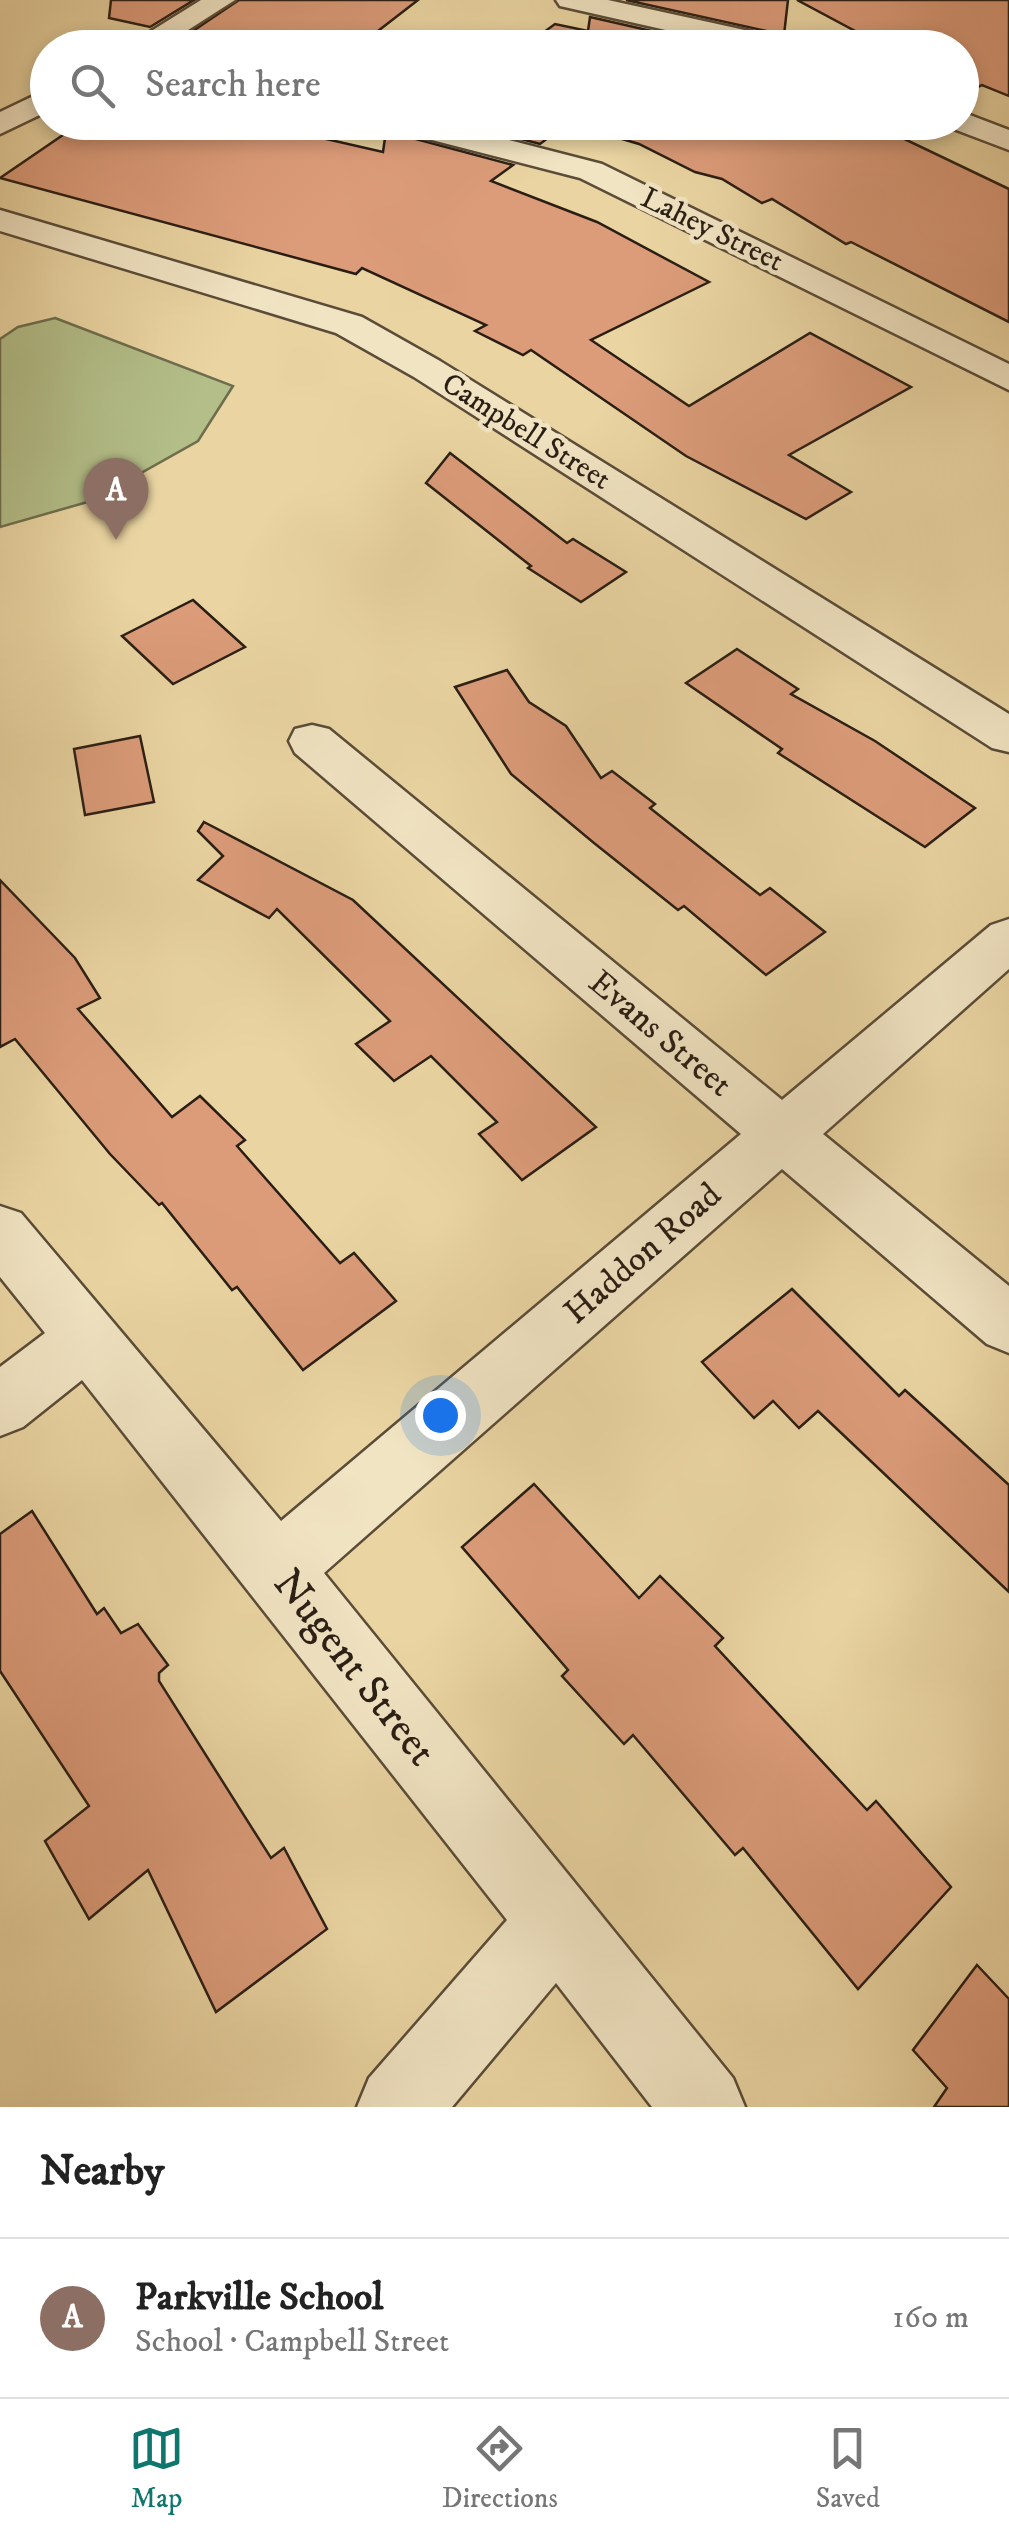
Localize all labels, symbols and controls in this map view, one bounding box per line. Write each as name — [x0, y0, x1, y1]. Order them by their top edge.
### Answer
search box — [30, 30, 979, 140]
icon: search — [65, 58, 120, 113]
text: Search here — [145, 61, 321, 109]
street label: Lahey Street — [635, 180, 789, 280]
street label: Campbell Street — [435, 365, 617, 499]
pin: A — [84, 458, 148, 540]
street label: Evans Street — [579, 961, 741, 1107]
street label: Haddon Road — [555, 1173, 731, 1334]
your location — [415, 1390, 466, 1441]
street label: Nugent Street — [261, 1559, 447, 1777]
text: Nearby — [40, 2146, 164, 2198]
text: Parkville School — [135, 2274, 383, 2322]
text: A — [62, 2298, 83, 2338]
text: 160 m — [893, 2298, 969, 2338]
text: School · Campbell Street — [135, 2322, 449, 2362]
tab: Map — [129, 2421, 184, 2516]
tab: Directions — [442, 2421, 558, 2516]
tab: Saved — [816, 2421, 880, 2516]

